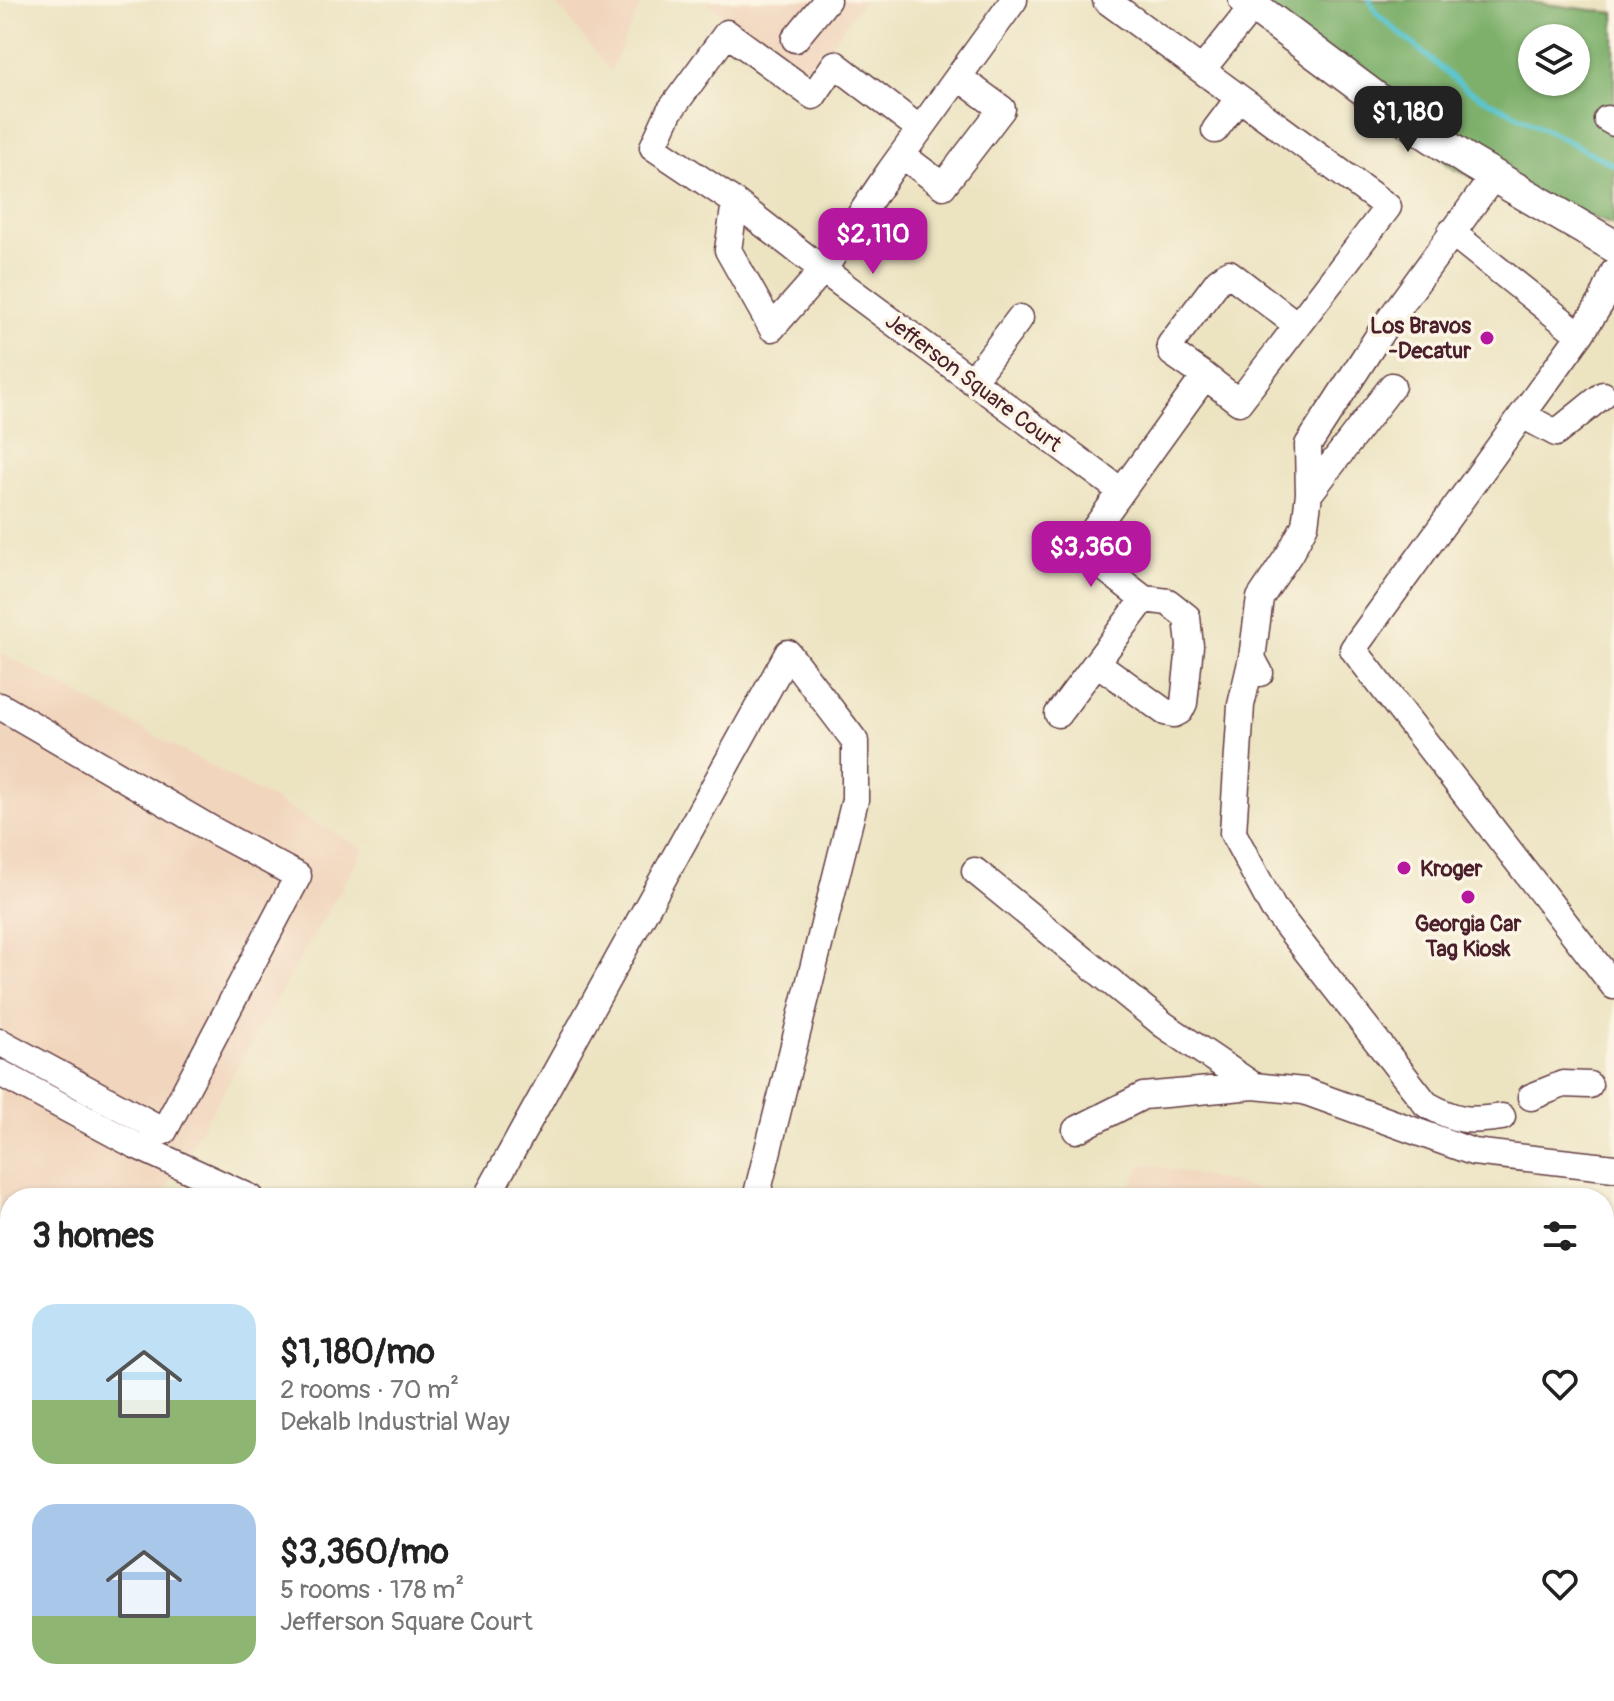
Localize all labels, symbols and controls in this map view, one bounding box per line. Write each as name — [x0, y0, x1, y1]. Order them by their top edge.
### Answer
map controls — [1518, 24, 1590, 96]
button: layers — [1518, 24, 1590, 96]
pin: $1,180 — [1343, 86, 1473, 154]
text: $1,180 — [1372, 96, 1444, 128]
pin: $2,110 — [808, 208, 938, 276]
text: $2,110 — [836, 218, 910, 250]
street label: Jefferson Square Court — [880, 307, 1067, 458]
place label: Los Bravos -Decatur — [1370, 312, 1472, 365]
marker: Los Bravos -Decatur — [1478, 329, 1496, 347]
pin: $3,360 — [1026, 521, 1156, 589]
text: $3,360 — [1050, 531, 1132, 563]
place label: Kroger — [1420, 855, 1483, 883]
marker: Kroger — [1395, 859, 1413, 877]
marker: Georgia Car Tag Kiosk — [1459, 888, 1477, 906]
place label: Georgia Car Tag Kiosk — [1415, 910, 1523, 963]
icon: filters — [1538, 1214, 1582, 1258]
text: 3 homes — [32, 1215, 154, 1258]
text: $1,180/mo — [280, 1331, 435, 1374]
icon: home — [96, 1336, 192, 1432]
icon: heart — [1538, 1362, 1582, 1406]
text: 2 rooms · 70 m² — [280, 1374, 459, 1406]
text: Dekalb Industrial Way — [280, 1406, 510, 1438]
text: $3,360/mo — [280, 1531, 449, 1574]
icon: home — [96, 1536, 192, 1632]
icon: heart — [1538, 1562, 1582, 1606]
text: 5 rooms · 178 m² — [280, 1574, 464, 1606]
text: Jefferson Square Court — [280, 1606, 533, 1638]

